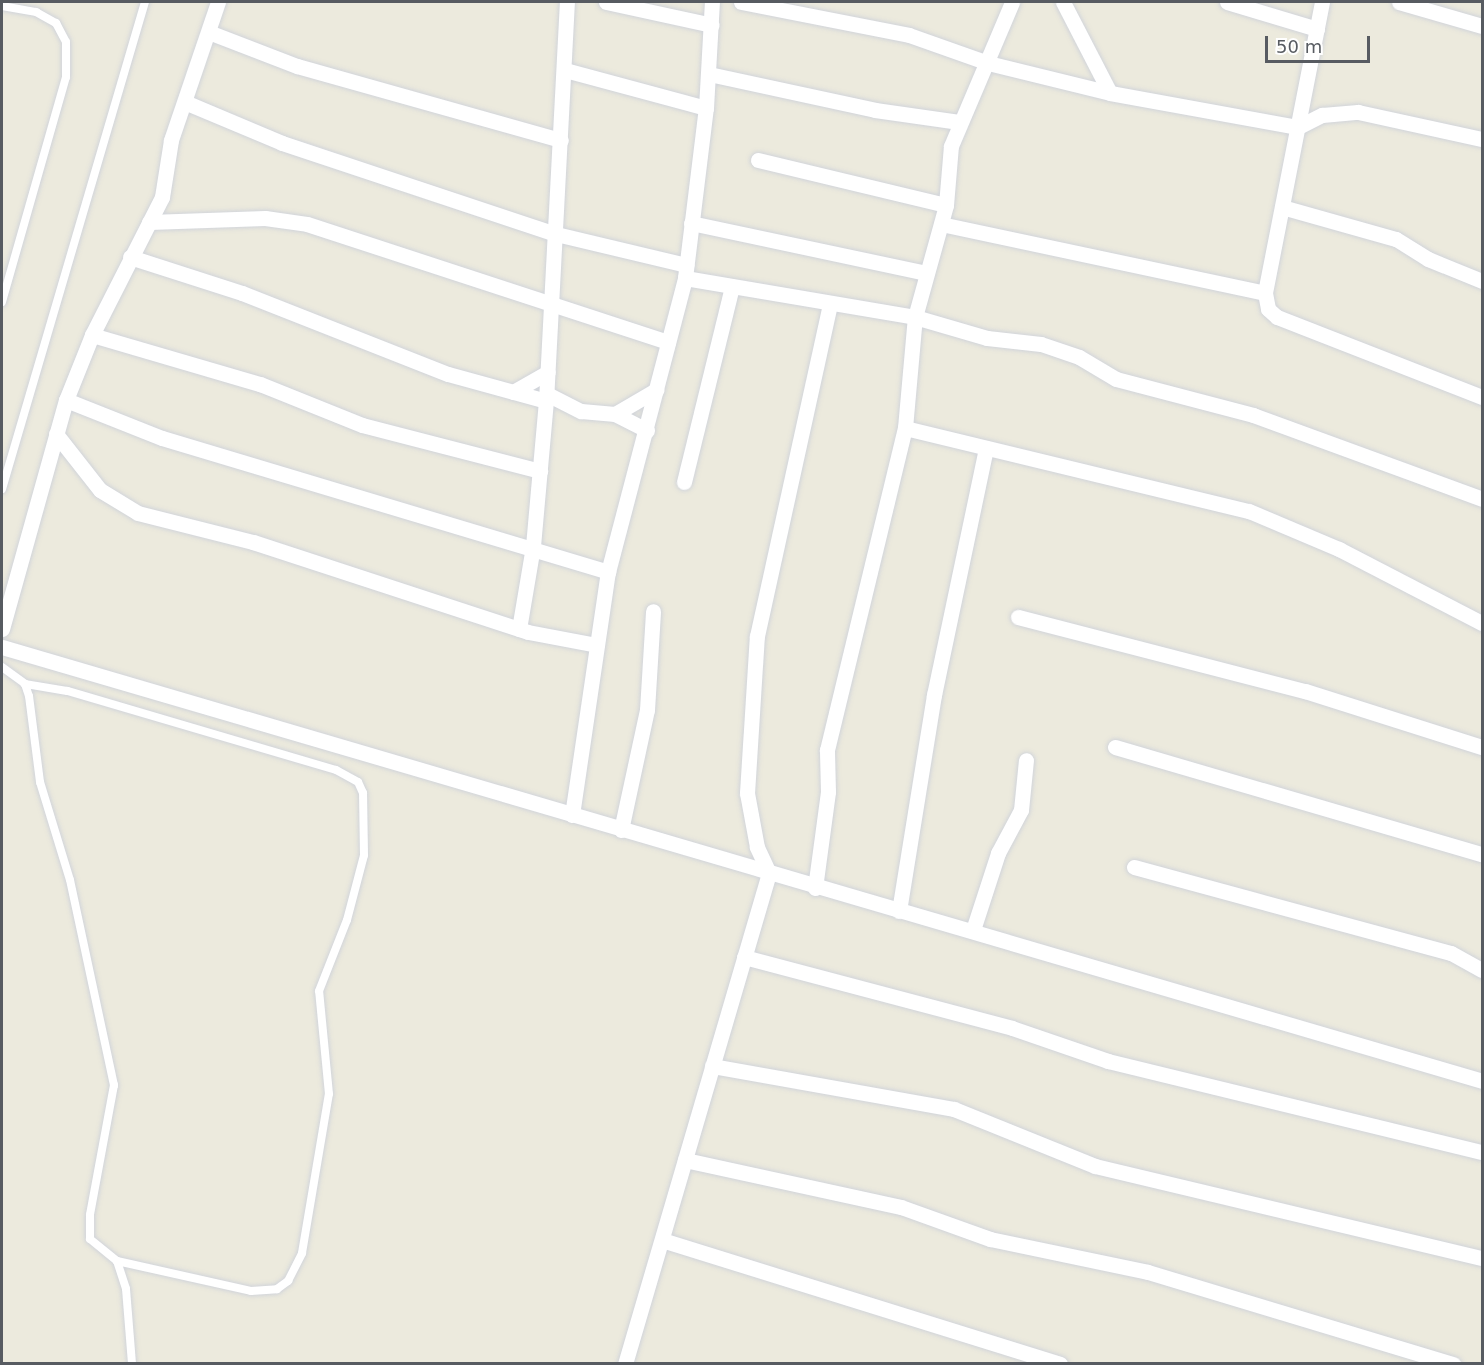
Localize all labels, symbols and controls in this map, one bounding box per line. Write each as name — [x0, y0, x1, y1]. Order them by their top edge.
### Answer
scale bar — [1268, 24, 1373, 62]
text: 50 m — [1276, 36, 1322, 57]

